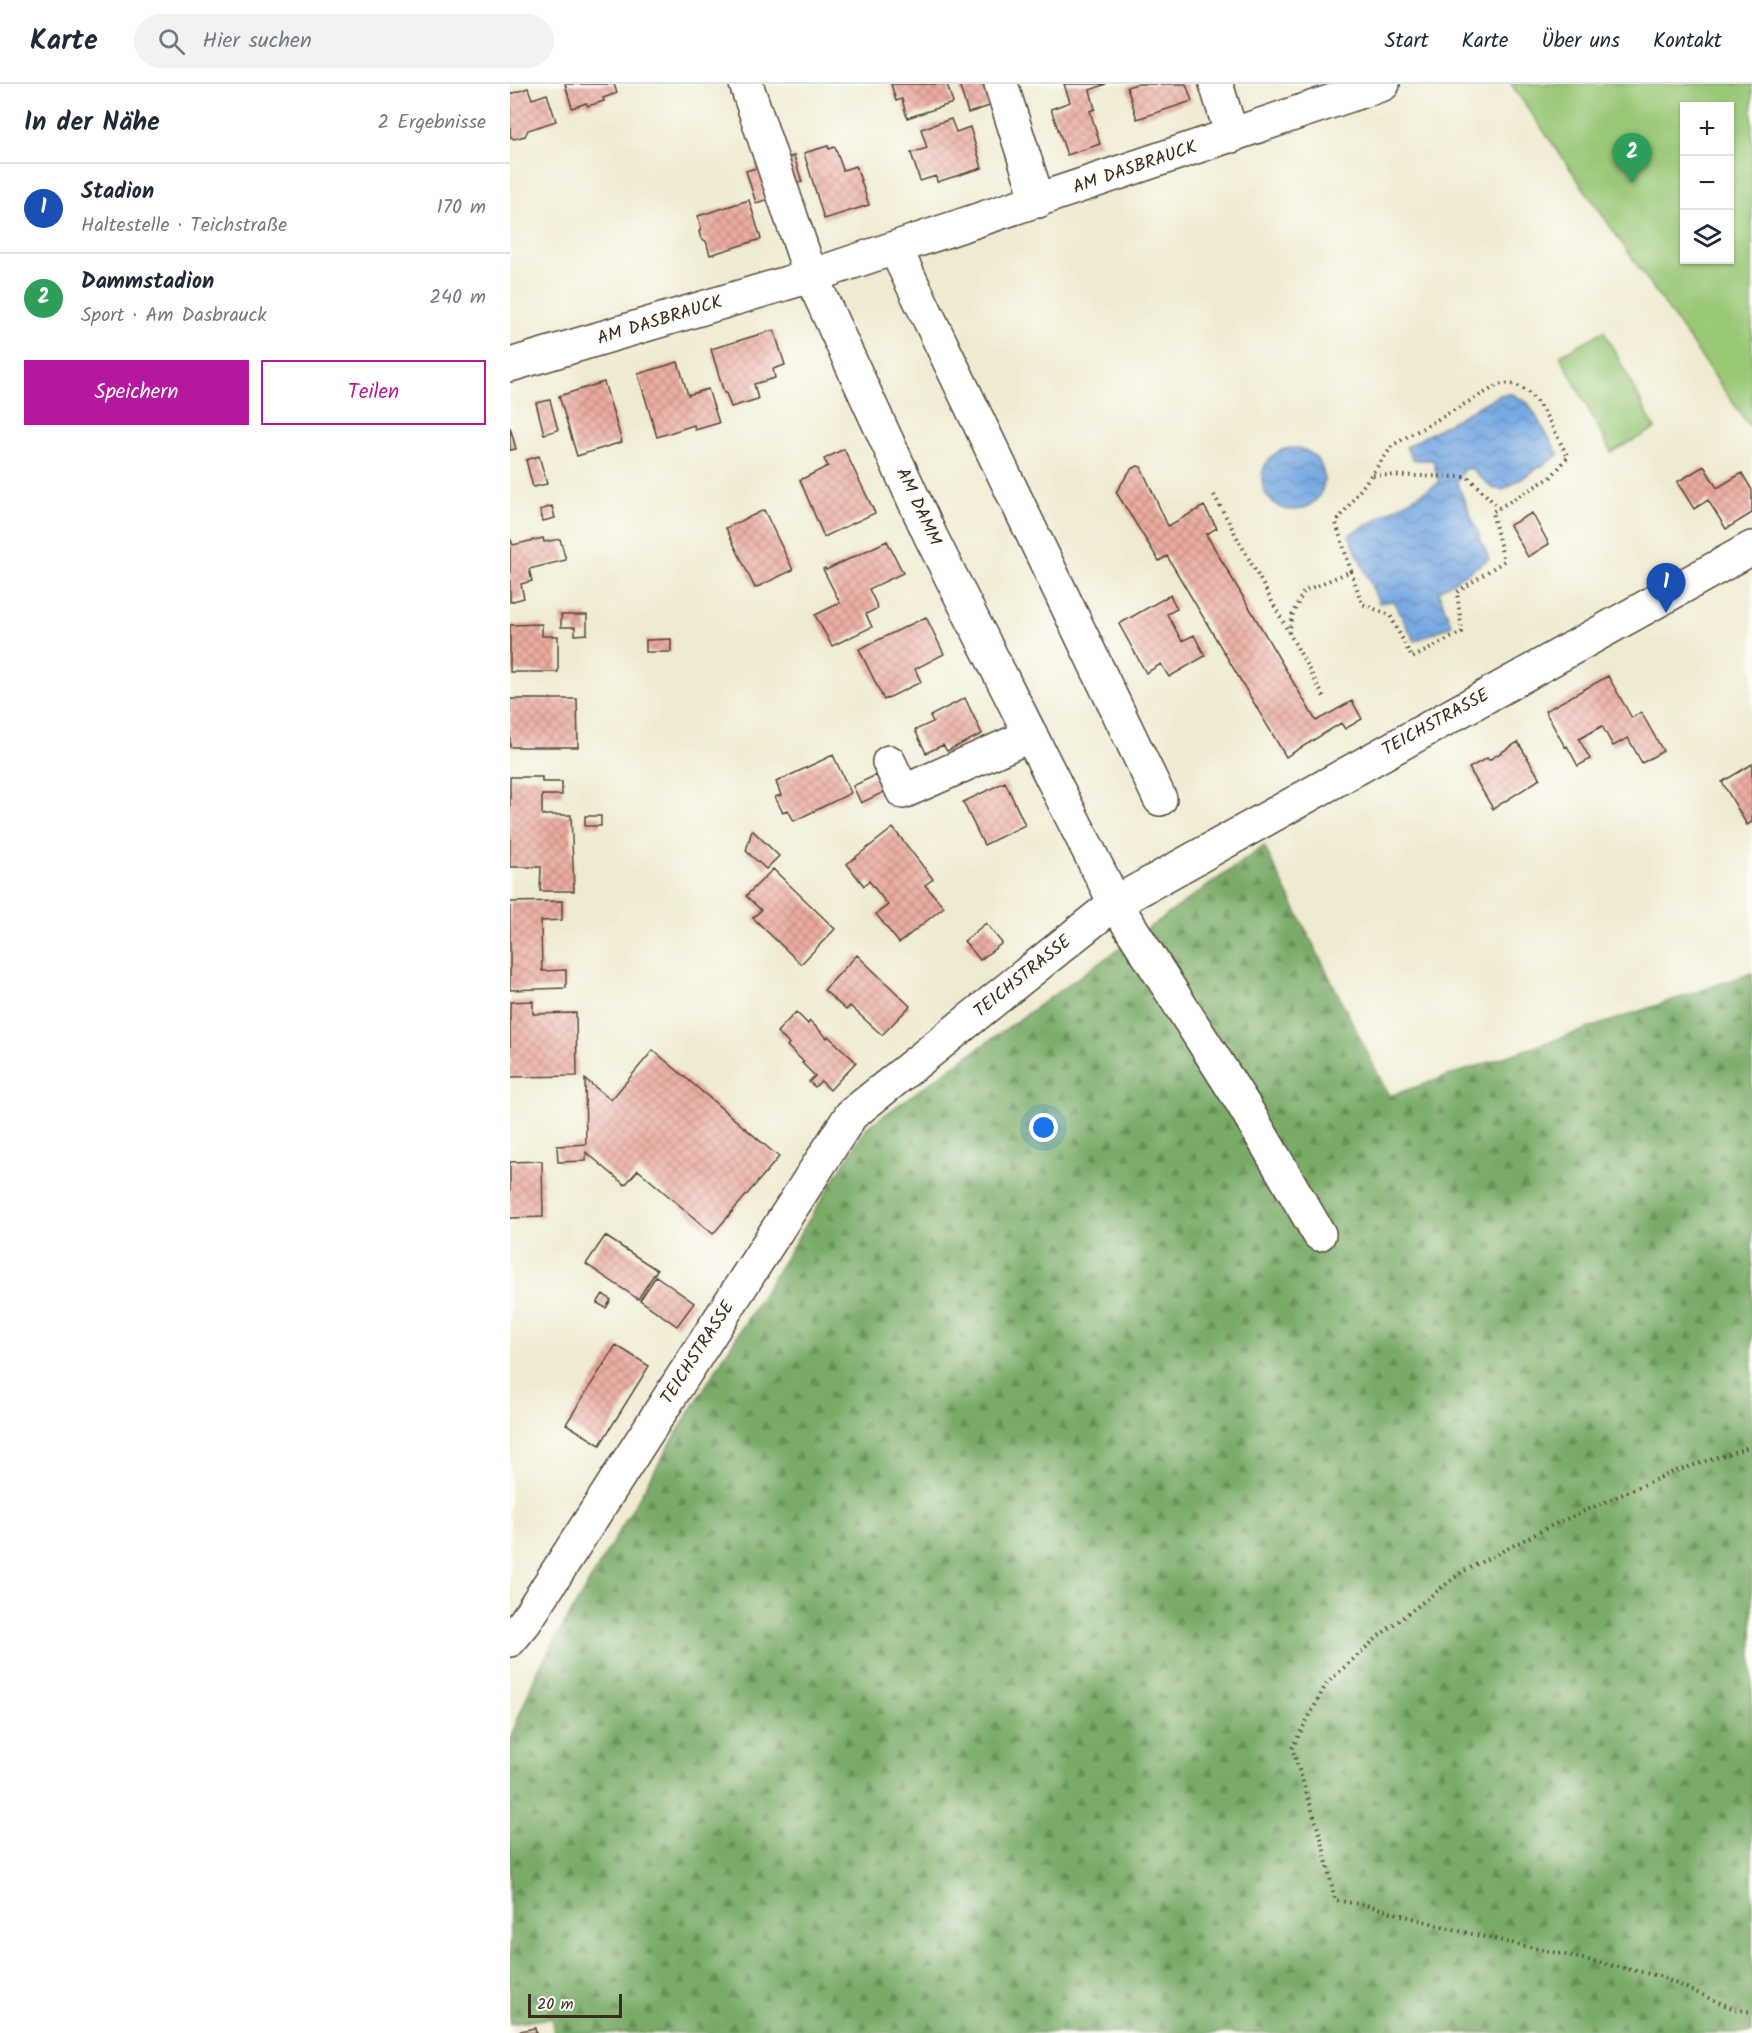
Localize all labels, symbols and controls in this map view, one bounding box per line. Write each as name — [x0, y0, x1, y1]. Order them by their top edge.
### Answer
search box — [134, 14, 554, 68]
text: Karte — [30, 19, 98, 64]
text: Hier suchen — [203, 24, 312, 59]
icon: search — [155, 25, 188, 58]
text: Start — [1384, 25, 1429, 58]
text: Karte — [1462, 25, 1508, 58]
text: Über uns — [1541, 25, 1620, 58]
text: Kontakt — [1653, 25, 1722, 58]
text: In der Nähe — [24, 102, 160, 144]
map controls — [1680, 102, 1734, 264]
button: + — [1680, 102, 1734, 156]
text: 2 Ergebnisse — [378, 107, 486, 139]
street label: AM DASBRAUCK — [1069, 133, 1201, 203]
pin: 2 — [1612, 134, 1652, 183]
button: − — [1680, 156, 1734, 210]
text: Stadion — [81, 175, 154, 210]
text: 1 — [40, 192, 47, 224]
text: 170 m — [437, 192, 486, 224]
text: Haltestelle · Teichstraße — [81, 210, 287, 242]
button: layers — [1680, 210, 1734, 264]
text: Dammstadion — [81, 265, 214, 300]
text: 2 — [38, 282, 49, 314]
text: 240 m — [429, 282, 486, 314]
street label: AM DASBRAUCK — [594, 288, 727, 354]
text: Sport · Am Dasbrauck — [81, 300, 267, 332]
button: Speichern — [24, 360, 249, 425]
button: Teilen — [261, 360, 486, 425]
street label: AM DAMM — [887, 463, 949, 552]
pin: 1 — [1646, 564, 1686, 613]
street label: TEICHSTRASSE — [1377, 681, 1495, 764]
street label: TEICHSTRASSE — [968, 928, 1079, 1026]
your location — [1029, 1113, 1058, 1142]
street label: TEICHSTRASSE — [653, 1295, 743, 1411]
scale bar — [528, 1991, 622, 2018]
text: 20 m — [537, 1992, 573, 2017]

